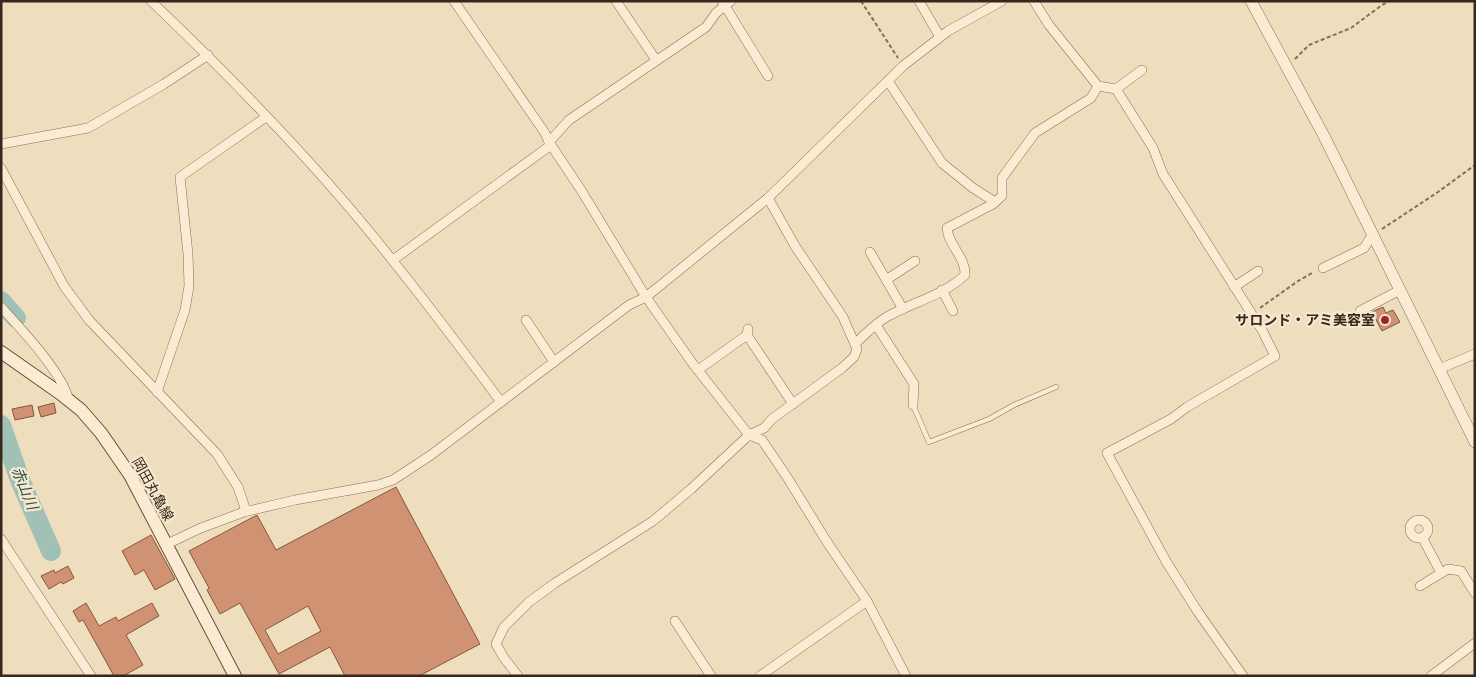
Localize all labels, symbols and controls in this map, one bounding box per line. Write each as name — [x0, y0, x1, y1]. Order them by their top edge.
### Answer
place label: サロンド・アミ美容室 — [1235, 311, 1375, 329]
marker: サロンド・アミ美容室 — [1379, 314, 1391, 326]
street label: 岡田丸亀線 — [128, 454, 178, 524]
water label: 赤山川 — [8, 464, 43, 514]

